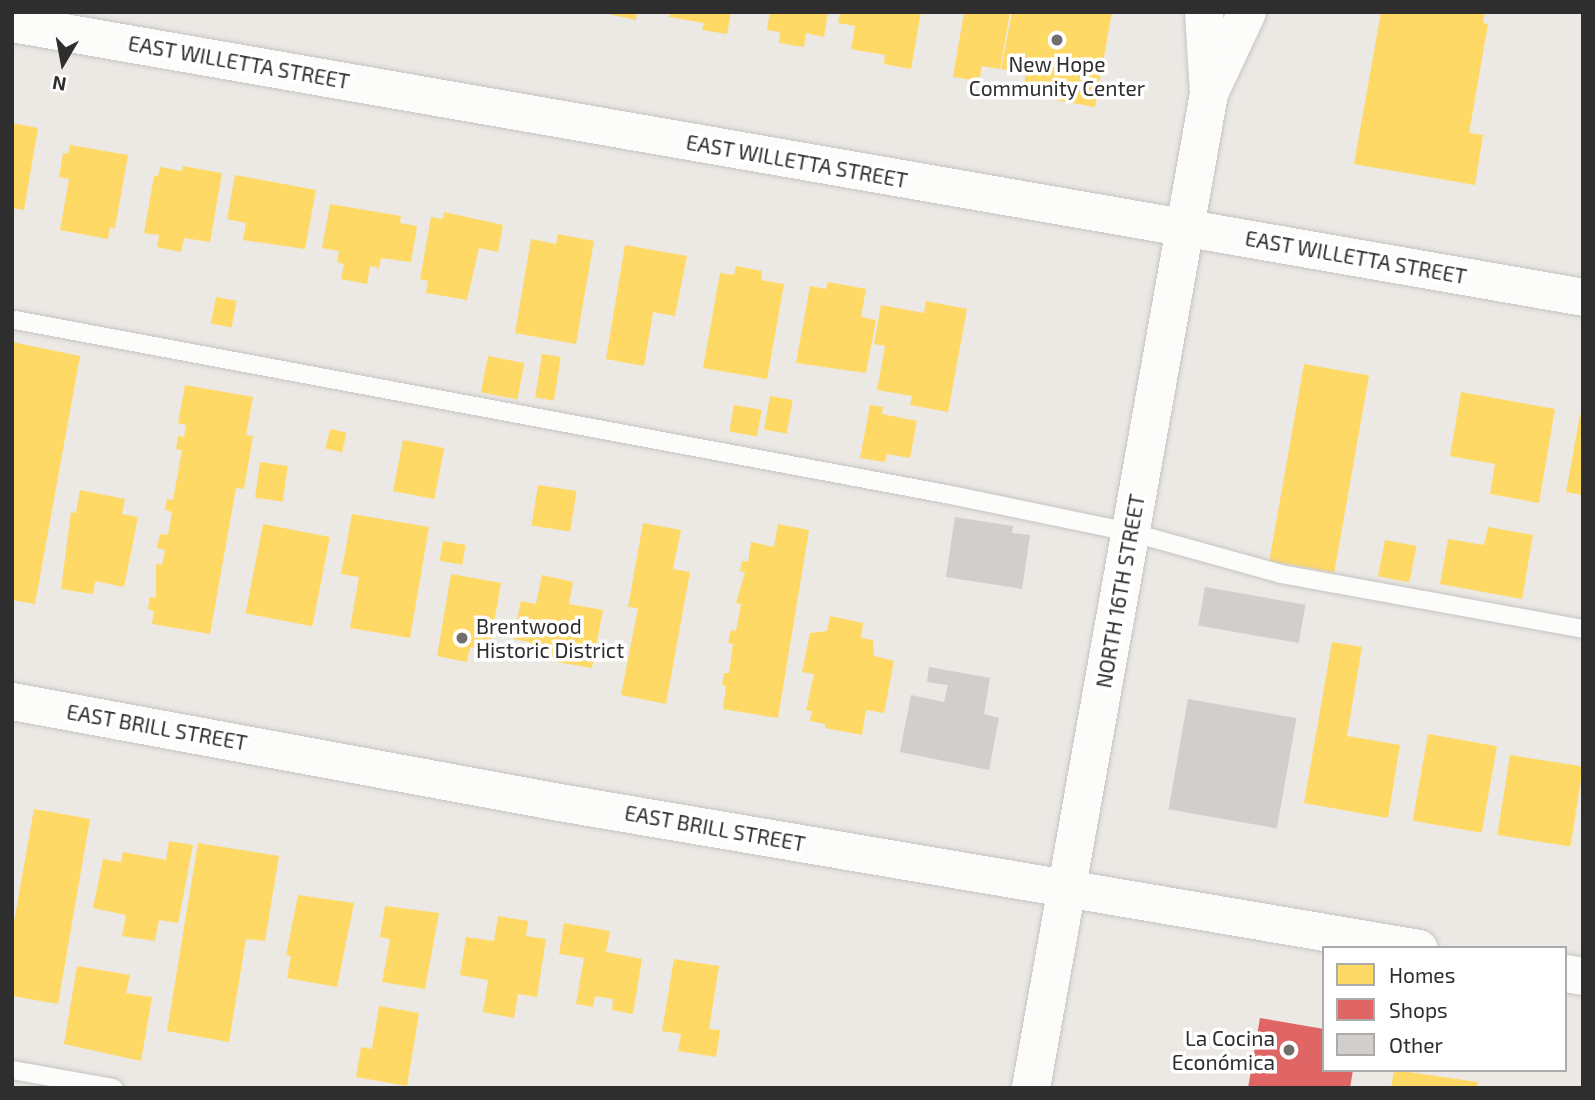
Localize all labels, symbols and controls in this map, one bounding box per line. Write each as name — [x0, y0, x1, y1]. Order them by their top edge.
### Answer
north arrow — [28, 28, 98, 98]
street label: EAST WILLETTA STREET — [126, 30, 352, 94]
marker: New Hope Community Center — [1049, 32, 1065, 48]
place label: New Hope Community Center — [968, 51, 1146, 101]
text: N — [51, 72, 68, 97]
street label: EAST WILLETTA STREET — [684, 129, 910, 193]
street label: EAST WILLETTA STREET — [1243, 225, 1469, 289]
street label: NORTH 16TH STREET — [1091, 492, 1149, 690]
place label: Brentwood Historic District — [476, 613, 624, 663]
marker: Brentwood Historic District — [454, 630, 470, 646]
street label: EAST BRILL STREET — [64, 699, 250, 755]
street label: EAST BRILL STREET — [622, 800, 808, 856]
legend — [1322, 946, 1567, 1072]
text: Homes — [1389, 962, 1455, 987]
text: Shops — [1389, 997, 1448, 1022]
place label: La Cocina Económica — [1172, 1025, 1275, 1075]
text: Other — [1389, 1032, 1443, 1057]
marker: La Cocina Económica — [1281, 1042, 1297, 1058]

